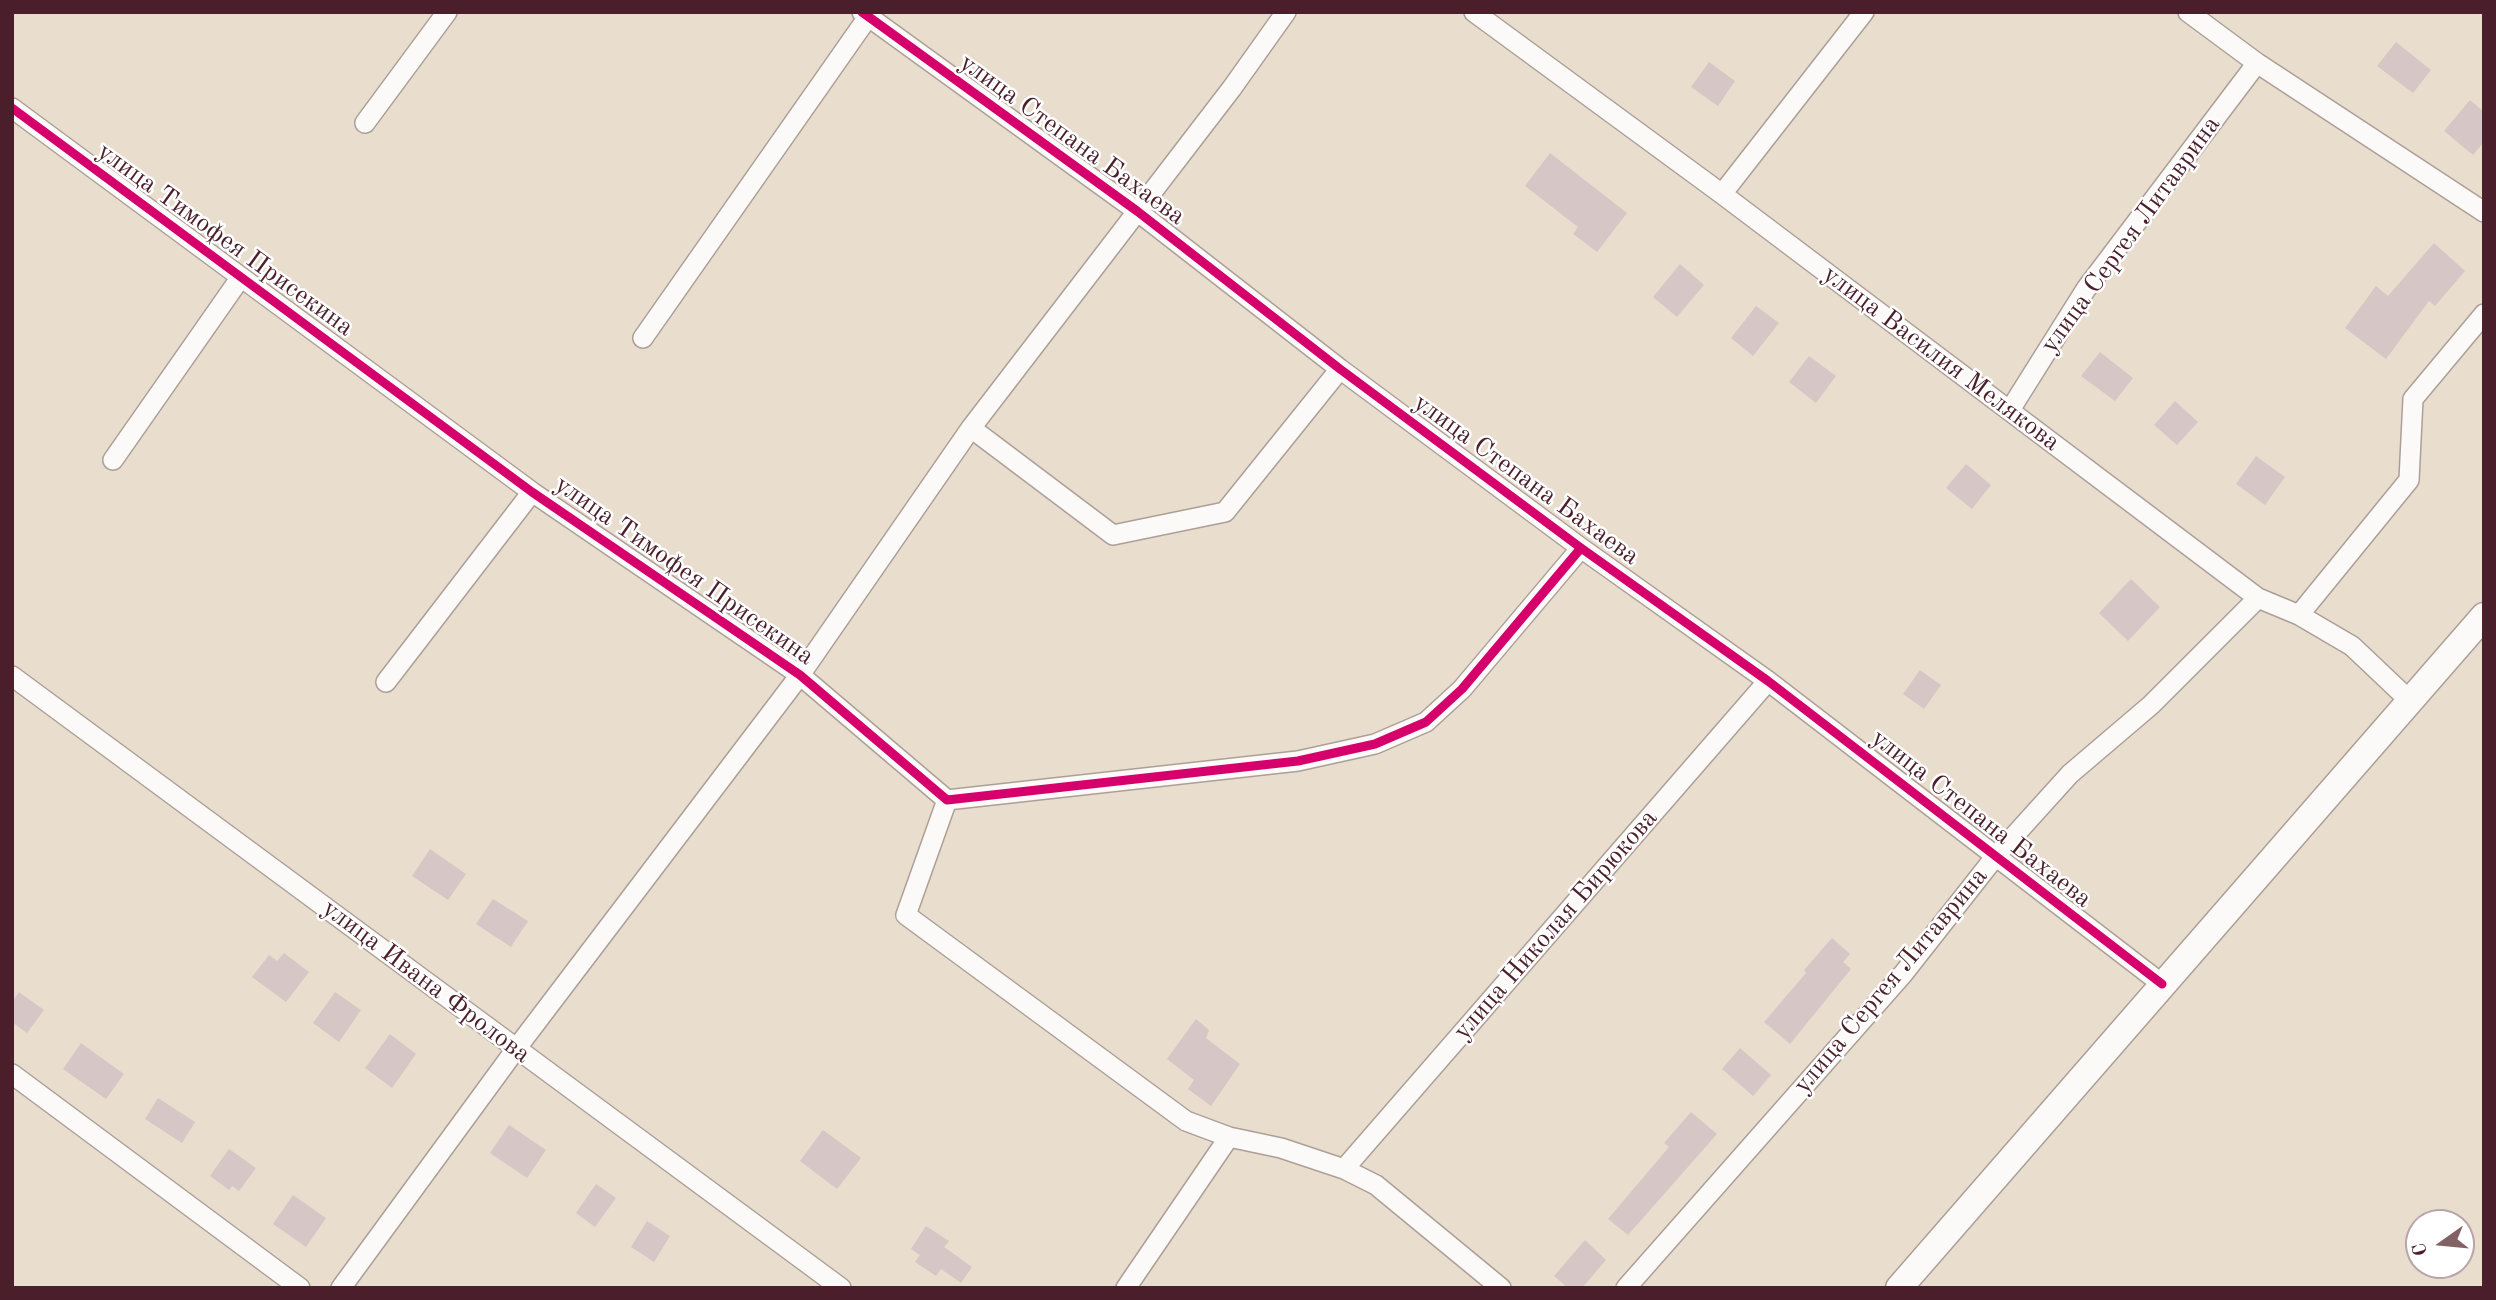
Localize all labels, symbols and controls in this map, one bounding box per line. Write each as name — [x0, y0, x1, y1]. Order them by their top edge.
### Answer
street label: улица Степана Бахаева — [953, 47, 1191, 233]
street label: улица Сергея Литаврина — [2034, 110, 2228, 360]
street label: улица Тимофея Присекина — [91, 136, 359, 344]
street label: улица Василия Мелякова — [1816, 259, 2066, 459]
street label: улица Степана Бахаева — [1407, 387, 1645, 573]
street label: улица Тимофея Присекина — [548, 469, 820, 673]
street label: улица Степана Бахаева — [1864, 723, 2098, 915]
street label: улица Николая Бирюкова — [1447, 803, 1665, 1047]
street label: улица Сергея Литаврина — [1787, 862, 1995, 1100]
street label: улица Ивана Фролова — [316, 893, 536, 1071]
north arrow — [2405, 1209, 2475, 1279]
text: С — [2410, 1241, 2432, 1258]

